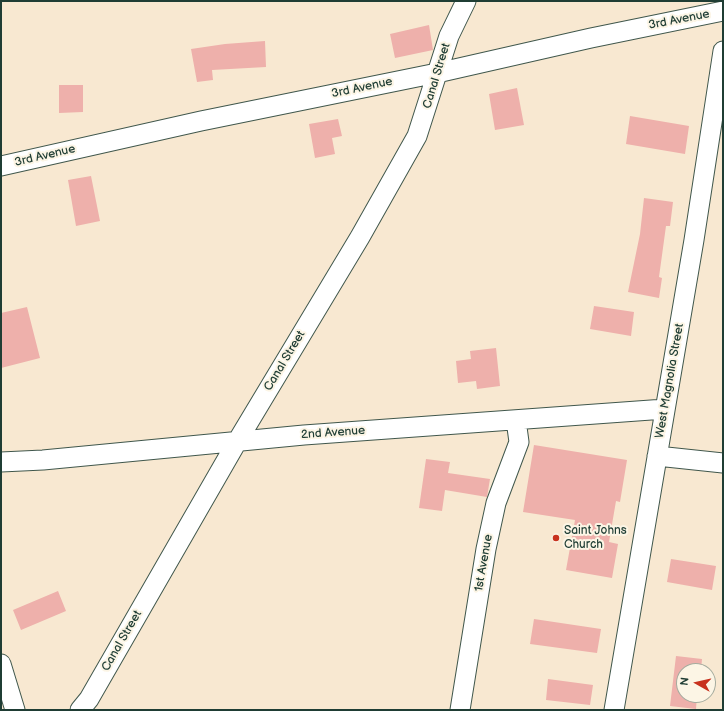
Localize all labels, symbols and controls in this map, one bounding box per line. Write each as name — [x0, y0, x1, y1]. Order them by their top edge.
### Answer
street label: 3rd Avenue — [647, 7, 711, 33]
street label: Canal Street — [420, 41, 454, 111]
street label: 3rd Avenue — [330, 75, 394, 101]
street label: 3rd Avenue — [13, 142, 77, 170]
street label: West Magnolia Street — [653, 322, 687, 440]
street label: Canal Street — [261, 328, 309, 394]
street label: 2nd Avenue — [300, 424, 366, 442]
place label: Saint Johns Church — [564, 524, 627, 552]
street label: 1st Avenue — [472, 533, 496, 593]
marker: Saint Johns Church — [551, 533, 561, 543]
street label: Canal Street — [99, 608, 145, 674]
north arrow — [676, 663, 716, 703]
text: N — [678, 676, 692, 686]

